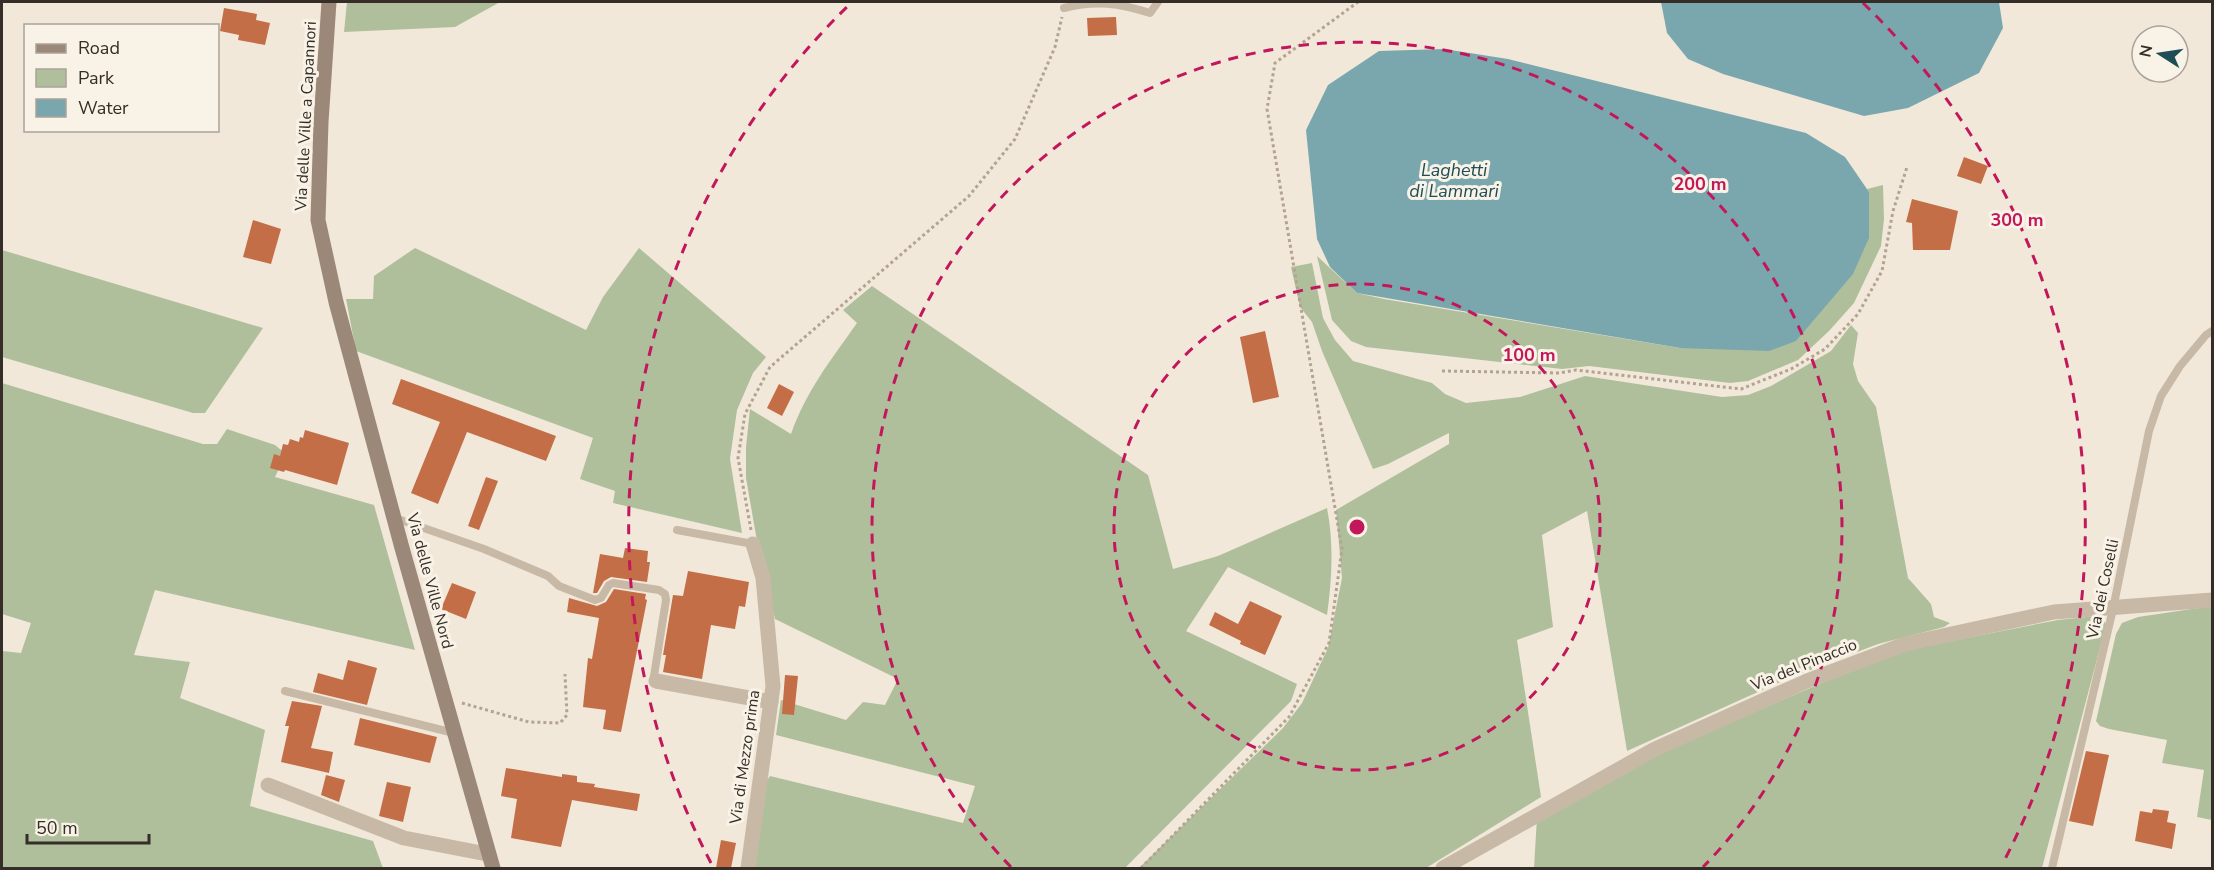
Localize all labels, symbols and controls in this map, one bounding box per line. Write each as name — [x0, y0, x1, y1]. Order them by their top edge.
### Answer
street label: Via delle Ville a Capannori — [290, 21, 322, 212]
legend — [24, 24, 219, 132]
north arrow — [2130, 24, 2190, 84]
text: Road — [78, 36, 120, 60]
text: N — [2134, 43, 2158, 59]
text: Park — [78, 66, 115, 90]
text: Water — [78, 96, 129, 120]
water label: Laghetti di Lammari — [1409, 158, 1500, 203]
text: 200 m — [1673, 172, 1727, 196]
text: 300 m — [1990, 208, 2044, 232]
text: 100 m — [1502, 343, 1556, 367]
street label: Via delle Ville Nord — [401, 510, 459, 651]
centre of rings — [1347, 517, 1367, 537]
street label: Via dei Coselli — [2081, 537, 2124, 642]
street label: Via del Pinaccio — [1747, 634, 1860, 697]
street label: Via di Mezzo prima — [725, 689, 765, 826]
scale bar — [27, 807, 148, 845]
text: 50 m — [36, 816, 78, 840]

